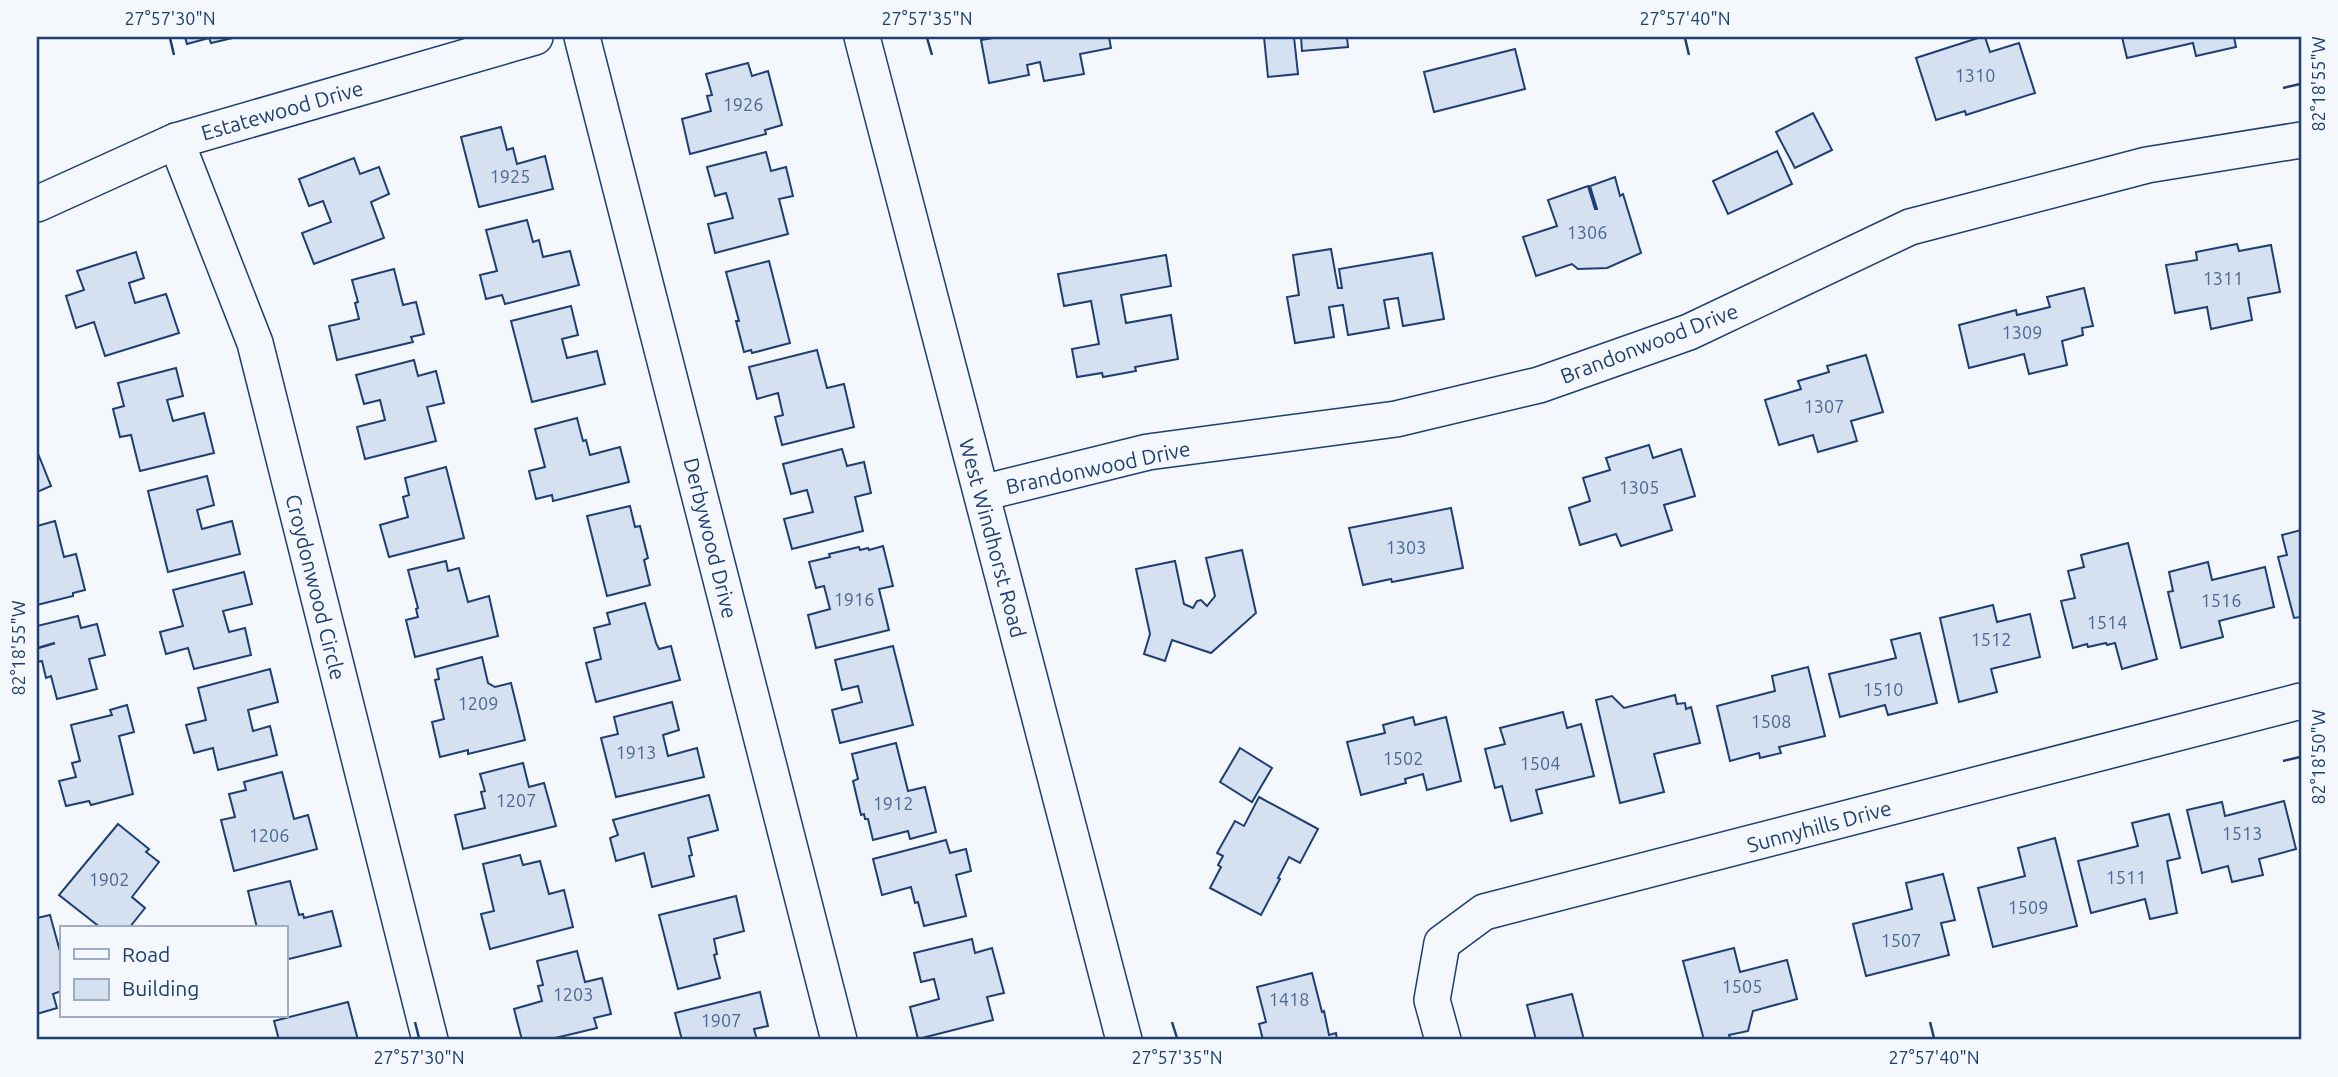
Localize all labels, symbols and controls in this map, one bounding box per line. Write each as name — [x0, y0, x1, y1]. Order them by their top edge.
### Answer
text: 27°57'30"N — [124, 8, 216, 28]
text: 27°57'35"N — [881, 8, 973, 28]
text: 27°57'40"N — [1639, 8, 1731, 28]
text: 82°18'55"W — [2308, 36, 2328, 132]
house number: 1310 — [1955, 65, 1995, 85]
street label: Estatewood Drive — [198, 75, 366, 145]
house number: 1926 — [723, 94, 763, 114]
house number: 1925 — [490, 166, 530, 186]
house number: 1306 — [1567, 222, 1607, 242]
house number: 1311 — [2203, 268, 2243, 288]
street label: Brandonwood Drive — [1557, 298, 1741, 388]
house number: 1309 — [2002, 322, 2042, 342]
house number: 1307 — [1804, 396, 1844, 416]
street label: West Windhorst Road — [955, 436, 1031, 640]
street label: Brandonwood Drive — [1003, 436, 1193, 498]
street label: Derbywood Drive — [679, 455, 743, 621]
house number: 1305 — [1619, 477, 1659, 497]
street label: Croydonwood Circle — [281, 492, 351, 682]
house number: 1303 — [1386, 537, 1426, 557]
house number: 1916 — [834, 589, 874, 609]
house number: 1516 — [2201, 590, 2241, 610]
text: 82°18'55"W — [8, 600, 28, 696]
house number: 1514 — [2087, 612, 2127, 632]
house number: 1512 — [1971, 629, 2011, 649]
house number: 1510 — [1863, 679, 1903, 699]
house number: 1209 — [458, 693, 498, 713]
text: 82°18'50"W — [2308, 709, 2328, 805]
house number: 1508 — [1751, 711, 1791, 731]
house number: 1913 — [616, 742, 656, 762]
house number: 1502 — [1383, 748, 1423, 768]
house number: 1504 — [1520, 753, 1560, 773]
house number: 1207 — [496, 790, 536, 810]
house number: 1912 — [873, 793, 913, 813]
street label: Sunnyhills Drive — [1744, 795, 1894, 857]
house number: 1513 — [2222, 823, 2262, 843]
house number: 1206 — [249, 825, 289, 845]
house number: 1511 — [2106, 867, 2146, 887]
house number: 1902 — [89, 869, 129, 889]
house number: 1509 — [2008, 897, 2048, 917]
legend — [60, 926, 287, 1018]
house number: 1507 — [1881, 930, 1921, 950]
text: Road — [122, 942, 170, 966]
text: Building — [122, 976, 199, 1000]
house number: 1505 — [1722, 976, 1762, 996]
house number: 1203 — [553, 984, 593, 1004]
house number: 1418 — [1269, 989, 1309, 1009]
house number: 1907 — [701, 1010, 741, 1030]
text: 27°57'30"N — [373, 1047, 465, 1067]
text: 27°57'35"N — [1131, 1047, 1223, 1067]
text: 27°57'40"N — [1888, 1047, 1980, 1067]

